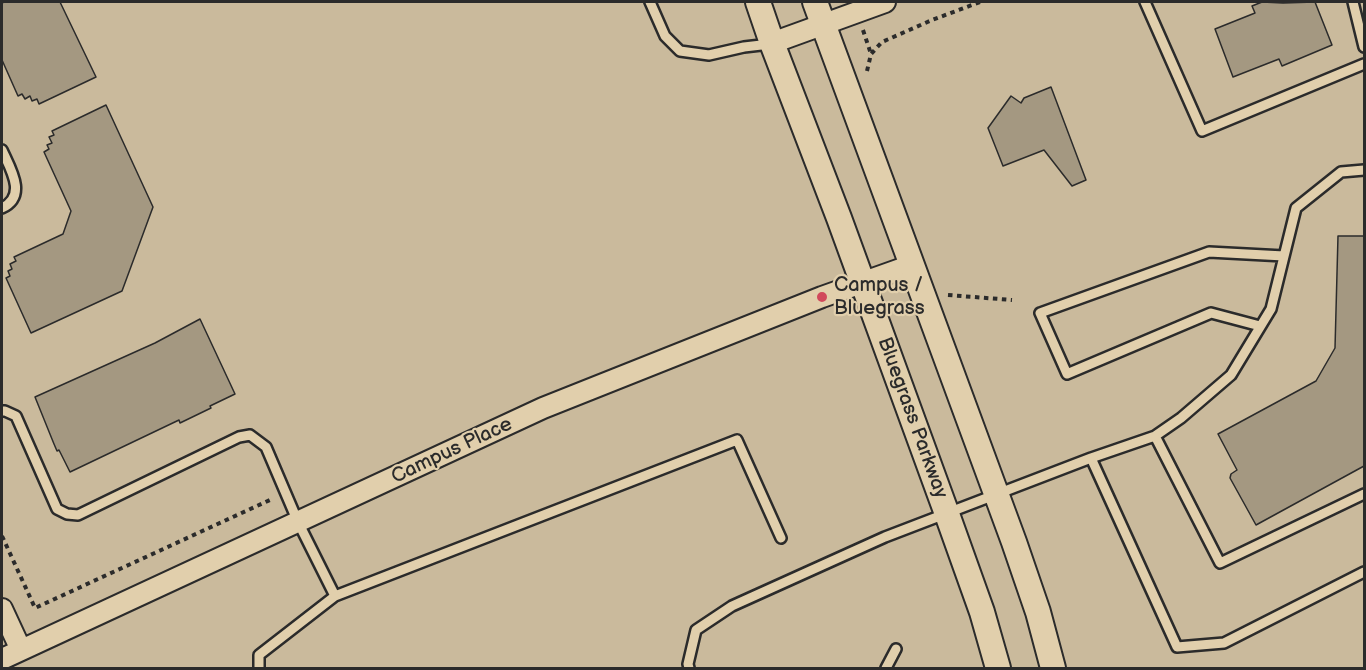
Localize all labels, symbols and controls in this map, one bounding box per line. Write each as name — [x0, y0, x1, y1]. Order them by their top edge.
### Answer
place label: Campus / Bluegrass — [834, 274, 925, 321]
marker: Campus / Bluegrass — [815, 290, 829, 304]
street label: Bluegrass Parkway — [872, 334, 952, 502]
street label: Campus Place — [388, 413, 516, 489]

